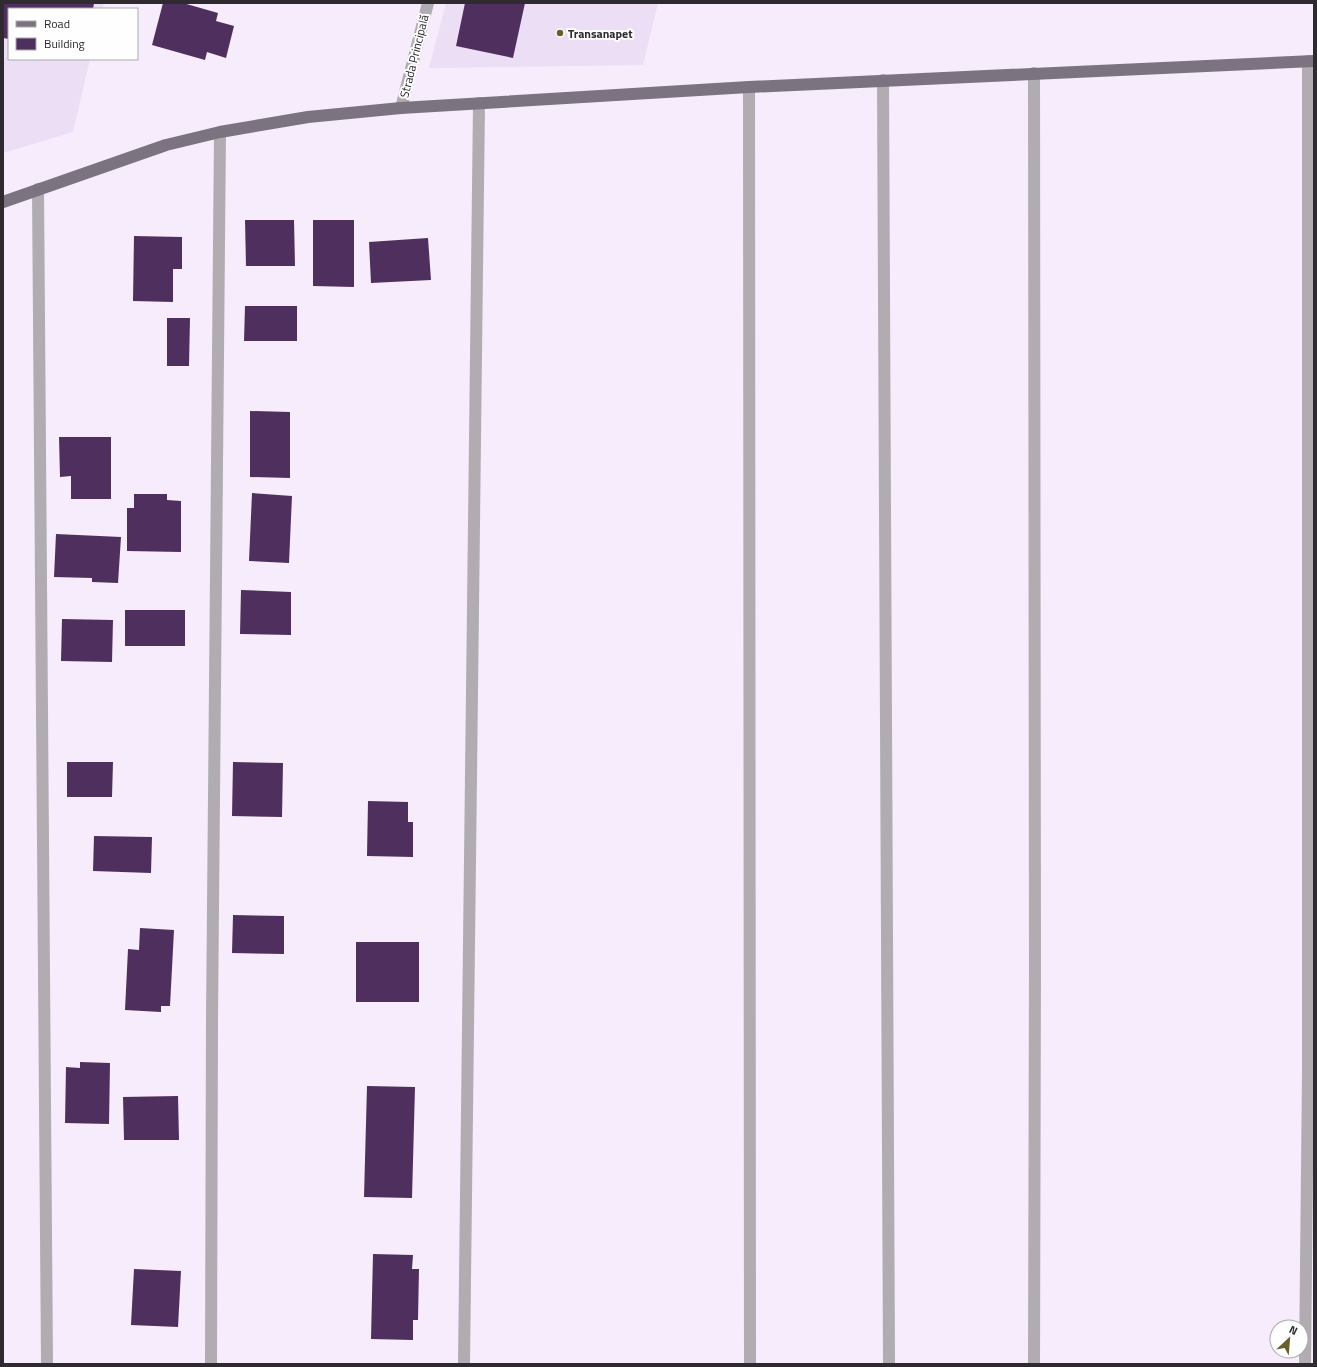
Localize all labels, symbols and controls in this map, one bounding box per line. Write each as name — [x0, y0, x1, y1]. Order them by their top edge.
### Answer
legend — [8, 8, 138, 60]
street label: Strada Principală — [394, 12, 434, 100]
text: Road — [44, 14, 70, 33]
place label: Transanapet — [568, 24, 633, 43]
marker: Transanapet — [555, 28, 565, 38]
text: Building — [44, 34, 85, 53]
north arrow — [1269, 1319, 1309, 1359]
text: N — [1286, 1321, 1300, 1339]

